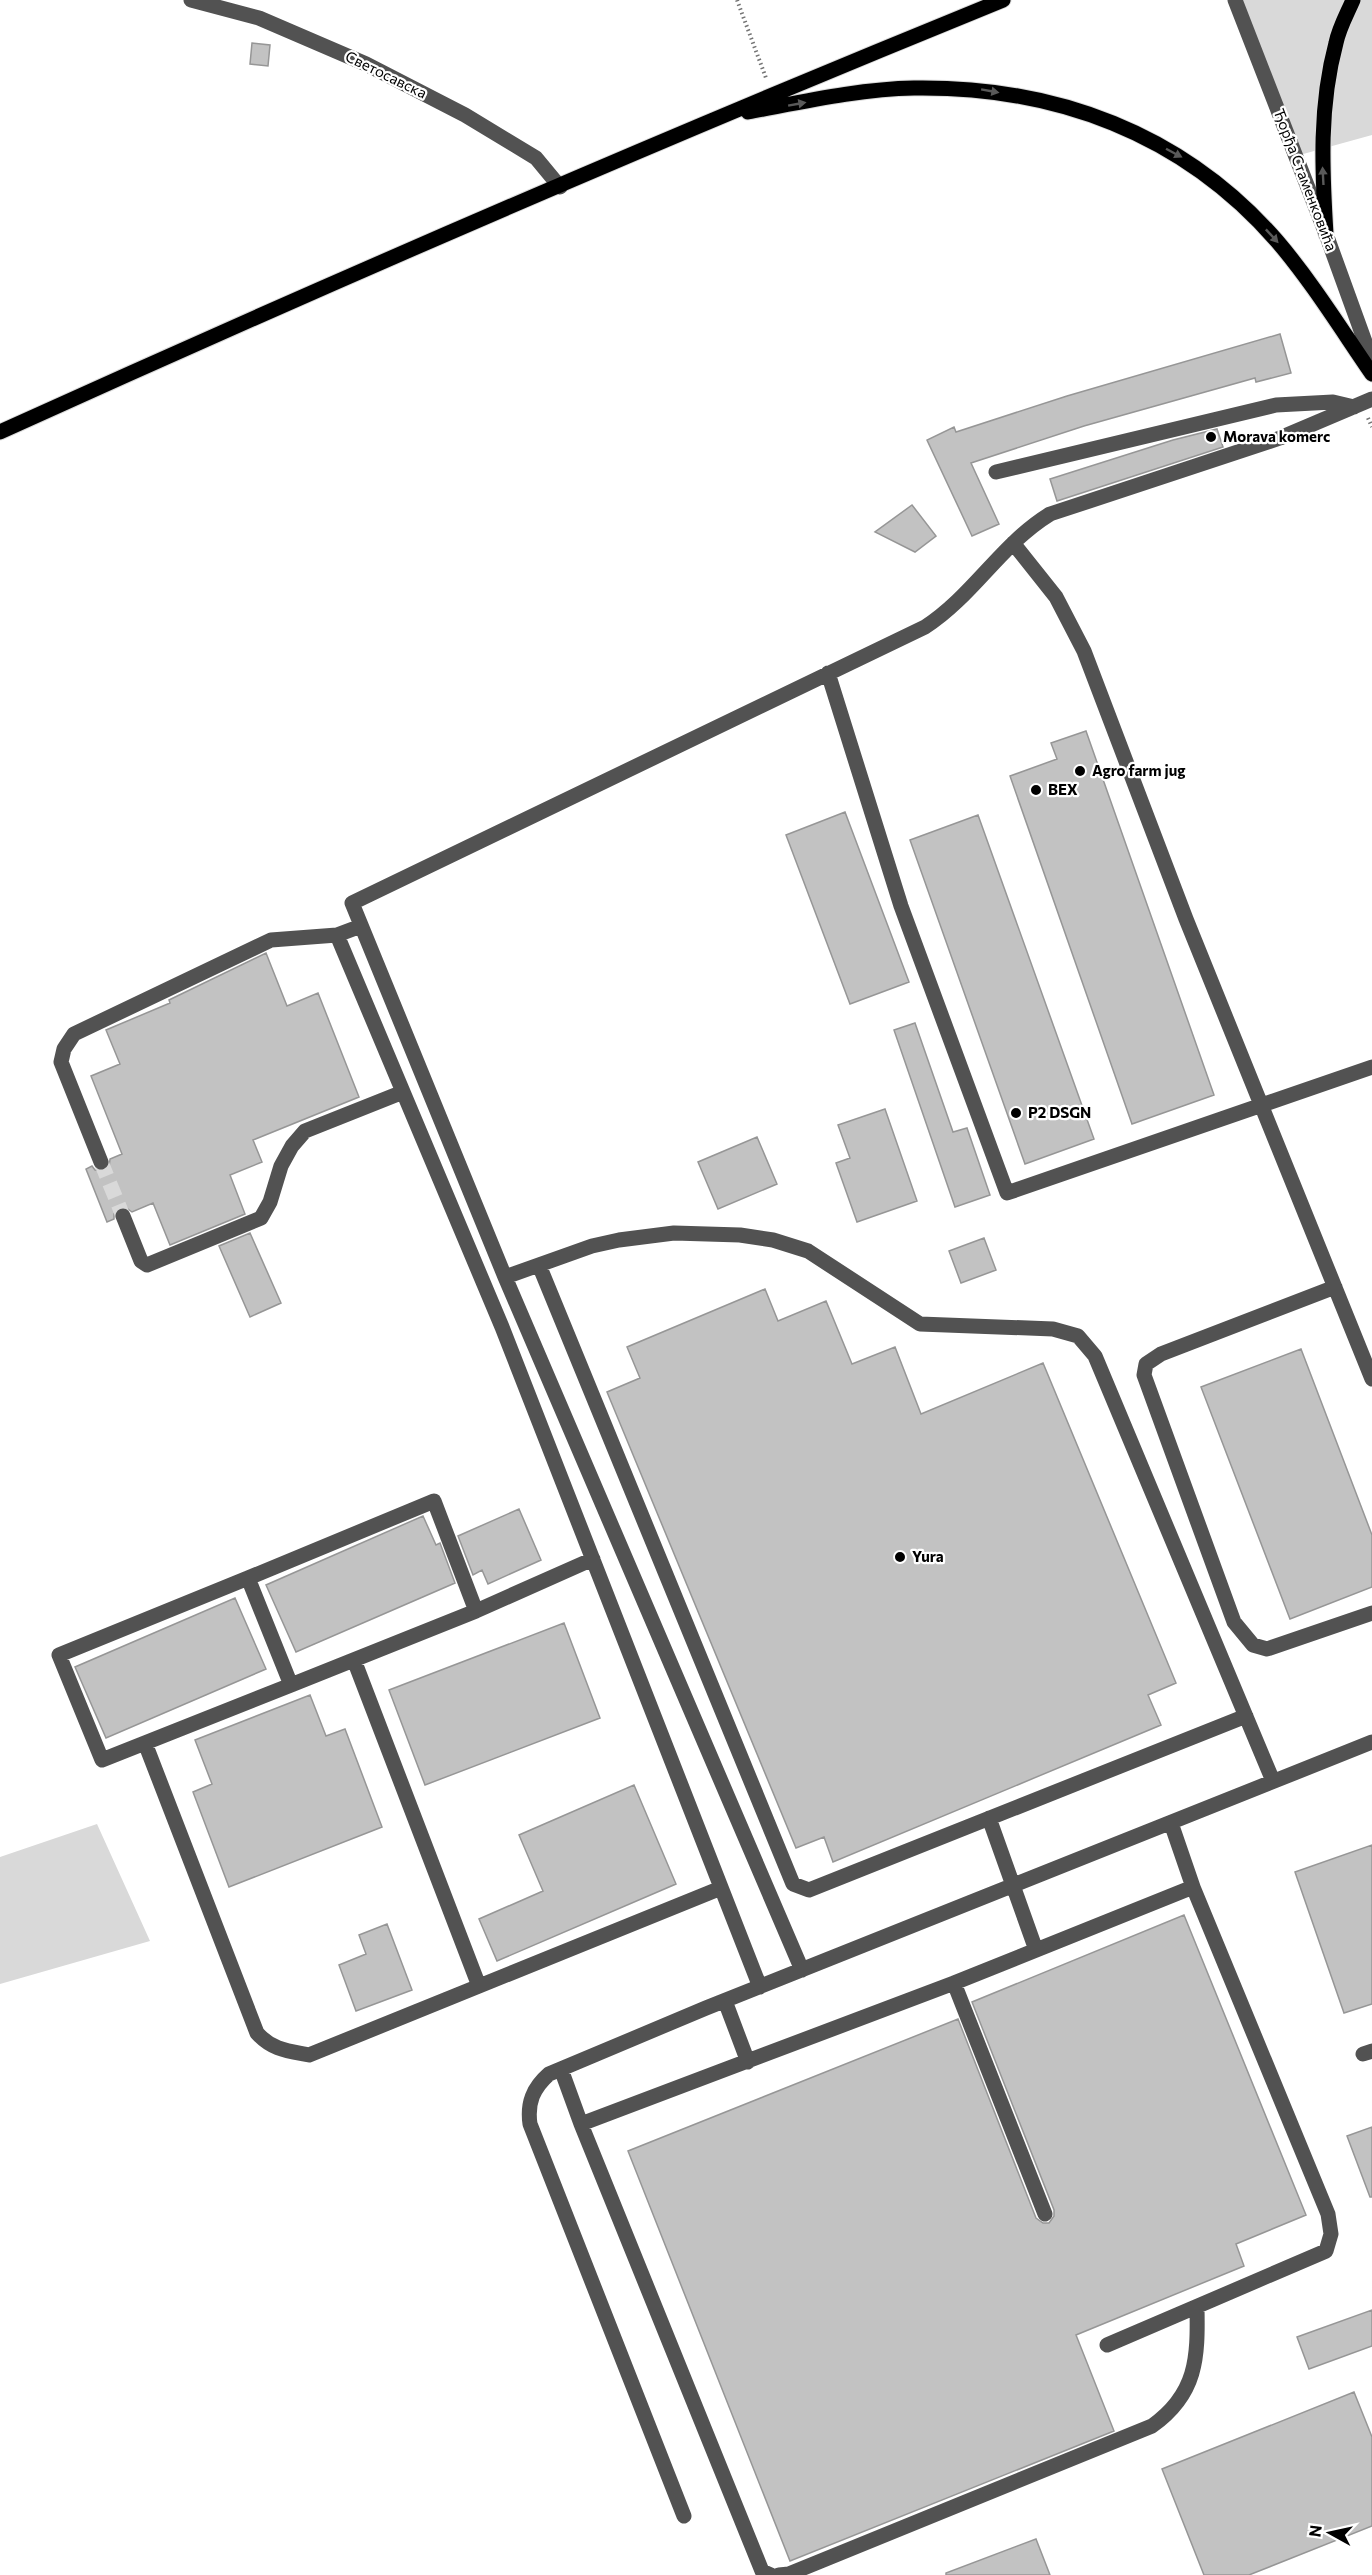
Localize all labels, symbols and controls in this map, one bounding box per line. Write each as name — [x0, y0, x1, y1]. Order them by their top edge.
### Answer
street label: Светосавска — [343, 47, 430, 102]
one-way arrow — [981, 87, 1000, 96]
one-way arrow — [787, 99, 806, 108]
street label: Ђорђа Стаменковића — [1270, 106, 1341, 253]
one-way arrow — [1166, 148, 1183, 158]
one-way arrow — [1318, 166, 1327, 185]
one-way arrow — [1265, 229, 1279, 244]
place label: Morava komerc — [1223, 427, 1330, 445]
marker: Morava komerc — [1204, 430, 1218, 444]
place label: Agro farm jug — [1092, 761, 1185, 779]
marker: Agro farm jug — [1073, 764, 1087, 778]
place label: BEX — [1048, 780, 1078, 798]
marker: BEX — [1029, 783, 1043, 797]
place label: P2 DSGN — [1028, 1103, 1091, 1121]
marker: P2 DSGN — [1009, 1106, 1023, 1120]
place label: Yura — [912, 1547, 944, 1565]
marker: Yura — [893, 1550, 907, 1564]
north arrow — [1300, 2503, 1360, 2563]
text: N — [1304, 2524, 1325, 2538]

